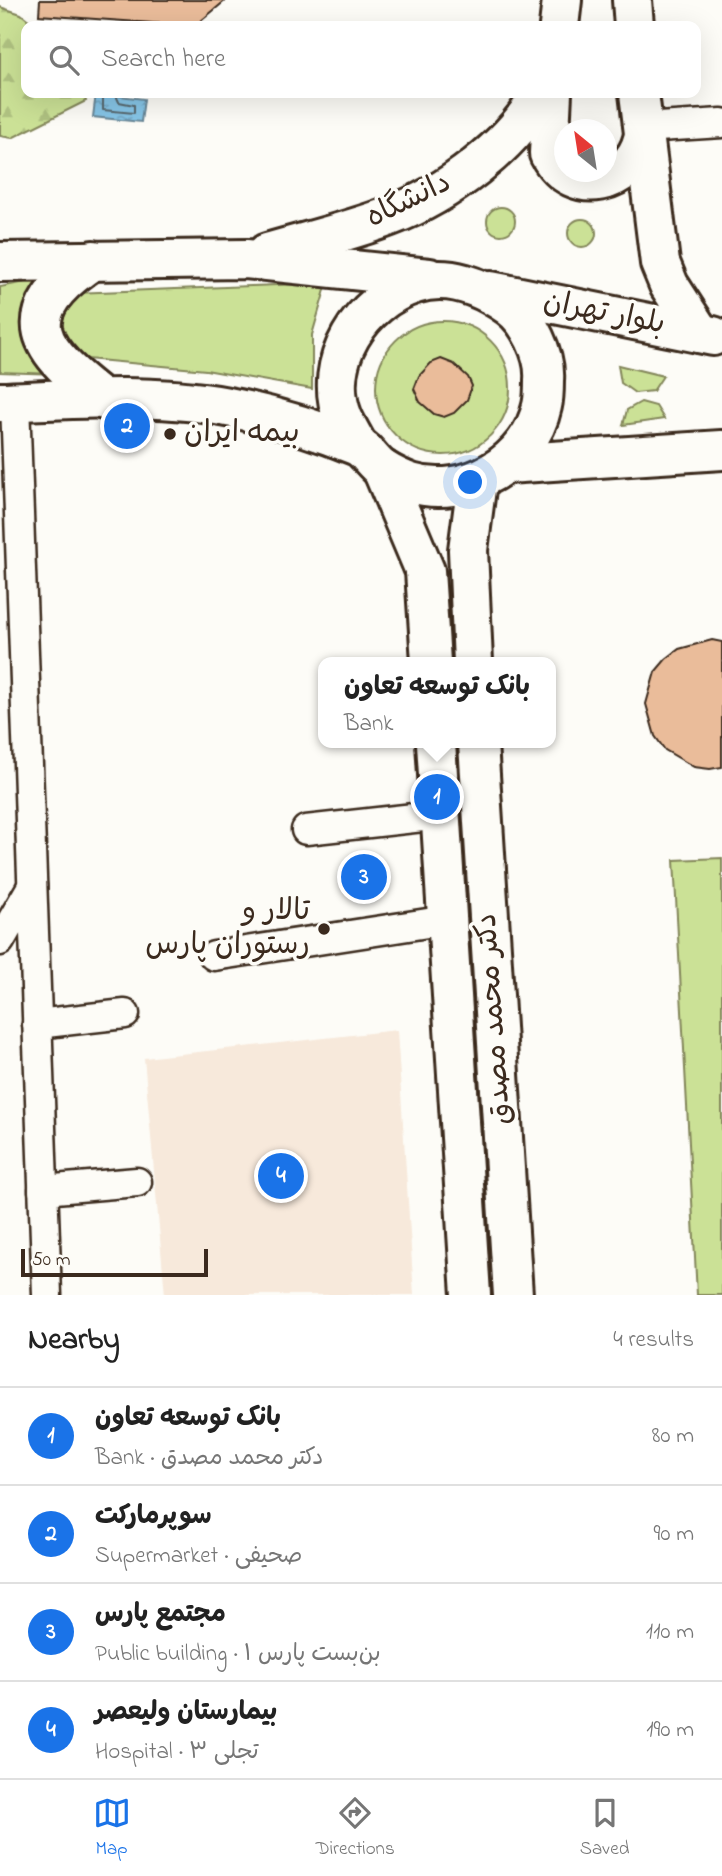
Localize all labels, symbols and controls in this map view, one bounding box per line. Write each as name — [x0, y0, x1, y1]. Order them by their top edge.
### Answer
search box — [21, 21, 701, 98]
icon: search — [45, 41, 83, 79]
text: Search here — [101, 41, 226, 79]
north arrow — [554, 119, 617, 182]
street label: دانشگاه — [359, 162, 459, 240]
street label: بلوار تهران — [539, 281, 669, 347]
pin: 2 — [104, 400, 150, 452]
place label: بیمه ایران — [184, 412, 300, 456]
marker: بیمه ایران — [162, 426, 178, 442]
your location — [453, 465, 487, 499]
popup — [318, 657, 556, 748]
text: بانک توسعه تعاون — [344, 669, 530, 707]
text: Bank — [344, 708, 393, 741]
pin: 1 — [414, 771, 460, 823]
pin: 3 — [341, 851, 387, 903]
place label: تالار و رستوران پارس — [145, 890, 310, 968]
street label: دکتر محمد مصدق — [466, 912, 524, 1126]
marker: تالار و رستوران پارس — [316, 921, 332, 937]
pin: 4 — [258, 1150, 304, 1202]
scale bar — [21, 1246, 208, 1278]
text: 50 m — [32, 1247, 71, 1274]
text: Nearby — [28, 1319, 120, 1363]
text: 4 results — [613, 1324, 694, 1357]
text: بانک توسعه تعاون — [95, 1400, 281, 1438]
text: 1 — [47, 1420, 55, 1453]
text: 80 m — [652, 1420, 694, 1453]
text: Bank · دکتر محمد مصدق — [95, 1442, 323, 1475]
text: سوپرمارکت — [95, 1498, 212, 1536]
text: 2 — [45, 1518, 57, 1551]
text: 90 m — [654, 1518, 694, 1551]
text: Supermarket · صحیفی — [95, 1540, 302, 1573]
text: مجتمع پارس — [95, 1596, 226, 1634]
text: 3 — [46, 1616, 56, 1649]
text: 110 m — [646, 1616, 694, 1649]
text: Public building · بن‌بست پارس ۱ — [95, 1638, 381, 1671]
text: بیمارستان ولیعصر — [95, 1694, 277, 1732]
text: 4 — [46, 1714, 56, 1747]
text: 190 m — [646, 1714, 694, 1747]
text: Hospital · تجلی ۳ — [95, 1736, 259, 1769]
tab: Map — [93, 1794, 131, 1863]
tab: Directions — [316, 1794, 395, 1863]
tab: Saved — [580, 1794, 629, 1863]

